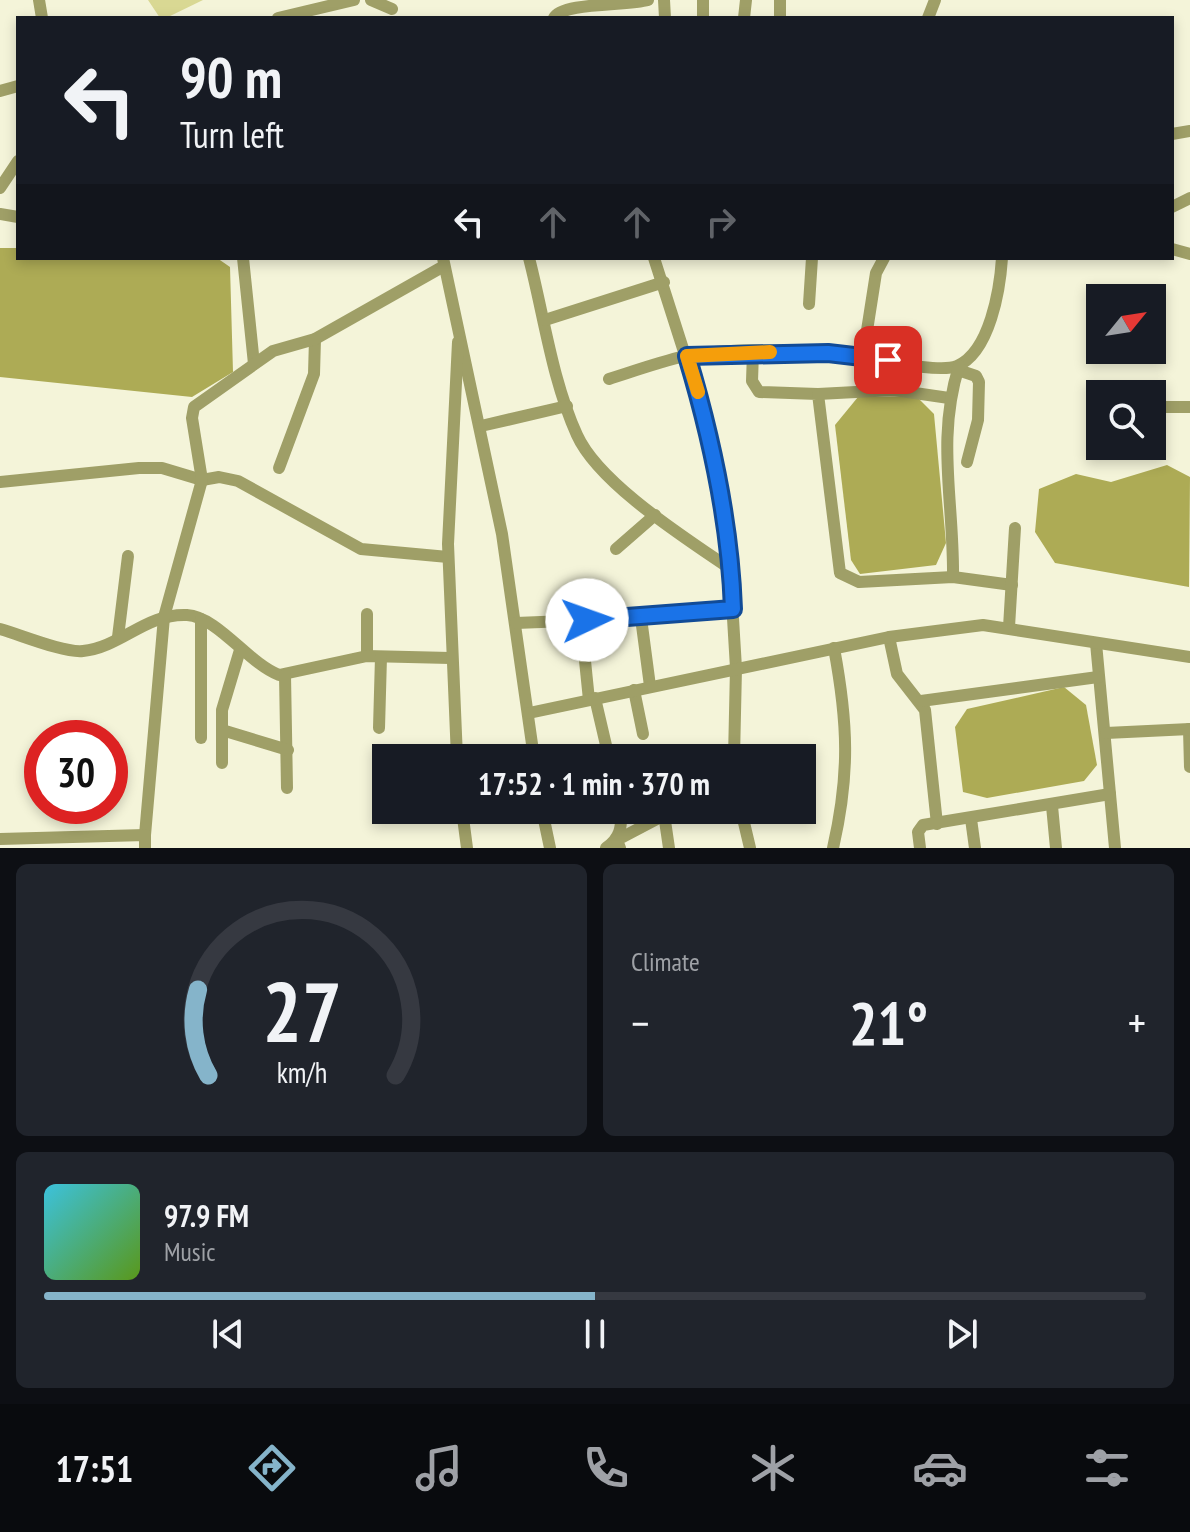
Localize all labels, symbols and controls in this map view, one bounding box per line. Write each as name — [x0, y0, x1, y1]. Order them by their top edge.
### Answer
text: 90 m — [180, 41, 282, 113]
icon: left — [48, 48, 152, 152]
text: Turn left — [180, 111, 284, 158]
icon: left — [447, 200, 491, 244]
icon: ahead — [531, 200, 575, 244]
icon: ahead — [615, 200, 659, 244]
icon: right — [699, 200, 743, 244]
north arrow — [1086, 284, 1166, 364]
map controls — [1086, 284, 1166, 460]
pin — [854, 326, 922, 394]
icon: arrive — [866, 338, 910, 382]
button: search — [1086, 380, 1166, 460]
position arrow — [545, 578, 629, 662]
speed limit sign: 30 — [24, 720, 128, 824]
text: 17:52 · 1 min · 370 m — [478, 764, 710, 803]
text: Climate — [631, 945, 700, 978]
text: 27 — [262, 957, 341, 1065]
text: 21° — [849, 984, 928, 1062]
text: − — [631, 994, 649, 1051]
text: + — [1128, 994, 1146, 1051]
text: km/h — [276, 1054, 327, 1091]
text: 97.9 FM — [164, 1196, 249, 1235]
text: Music — [164, 1235, 216, 1268]
icon: previous — [206, 1312, 250, 1356]
icon: pause — [573, 1312, 617, 1356]
icon: next — [940, 1312, 984, 1356]
icon: directions — [244, 1440, 300, 1496]
icon: music — [411, 1440, 467, 1496]
icon: phone — [578, 1440, 634, 1496]
icon: climate — [745, 1440, 801, 1496]
icon: car — [912, 1440, 968, 1496]
icon: filters — [1079, 1440, 1135, 1496]
text: 17:51 — [55, 1445, 133, 1492]

